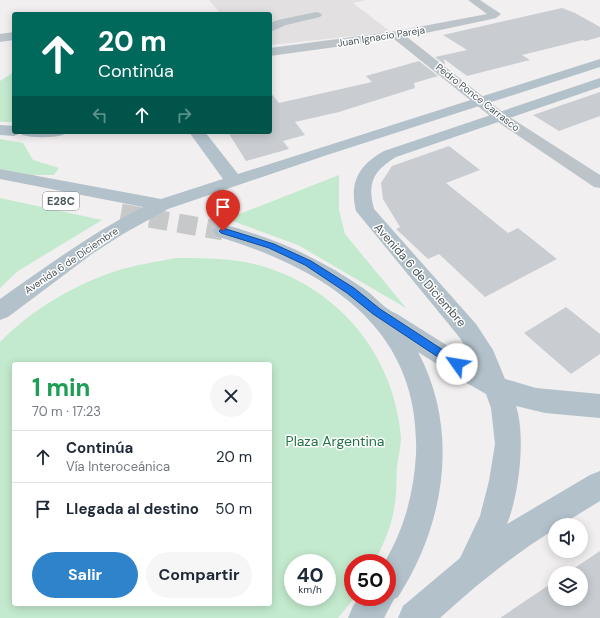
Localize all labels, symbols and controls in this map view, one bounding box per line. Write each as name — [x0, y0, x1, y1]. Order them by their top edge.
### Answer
text: 20 m — [98, 23, 167, 60]
street label: Juan Ignacio Pareja — [336, 23, 426, 50]
icon: ahead — [32, 28, 84, 80]
text: Continúa — [98, 59, 174, 83]
street label: Pedro Ponce Carrasco — [433, 61, 522, 134]
icon: left — [89, 104, 111, 126]
icon: ahead — [131, 104, 153, 126]
icon: right — [173, 104, 195, 126]
pin — [206, 190, 240, 231]
road number: E28C — [43, 192, 79, 210]
icon: arrive — [212, 196, 234, 218]
street label: Avenida 6 de Diciembre — [371, 220, 470, 330]
street label: Avenida 6 de Diciembre — [22, 224, 121, 297]
position arrow — [436, 343, 478, 385]
text: 1 min — [32, 372, 90, 403]
button: close — [210, 375, 252, 417]
text: 70 m · 17:23 — [32, 403, 101, 420]
park label: Plaza Argentina — [286, 432, 384, 450]
text: Continúa — [66, 438, 133, 458]
icon: ahead — [32, 446, 54, 468]
text: 20 m — [216, 447, 252, 467]
text: Vía Interoceánica — [66, 458, 170, 475]
icon: arrive — [32, 498, 54, 520]
text: Llegada al destino — [66, 499, 199, 519]
text: 50 m — [215, 499, 252, 519]
map controls — [548, 518, 588, 606]
button: sound — [548, 518, 588, 558]
button: Salir — [32, 552, 138, 598]
button: Compartir — [146, 552, 252, 598]
speed limit sign: 50 — [344, 554, 396, 606]
text: 40 — [296, 562, 324, 588]
button: layers — [548, 566, 588, 606]
text: km/h — [298, 583, 322, 596]

